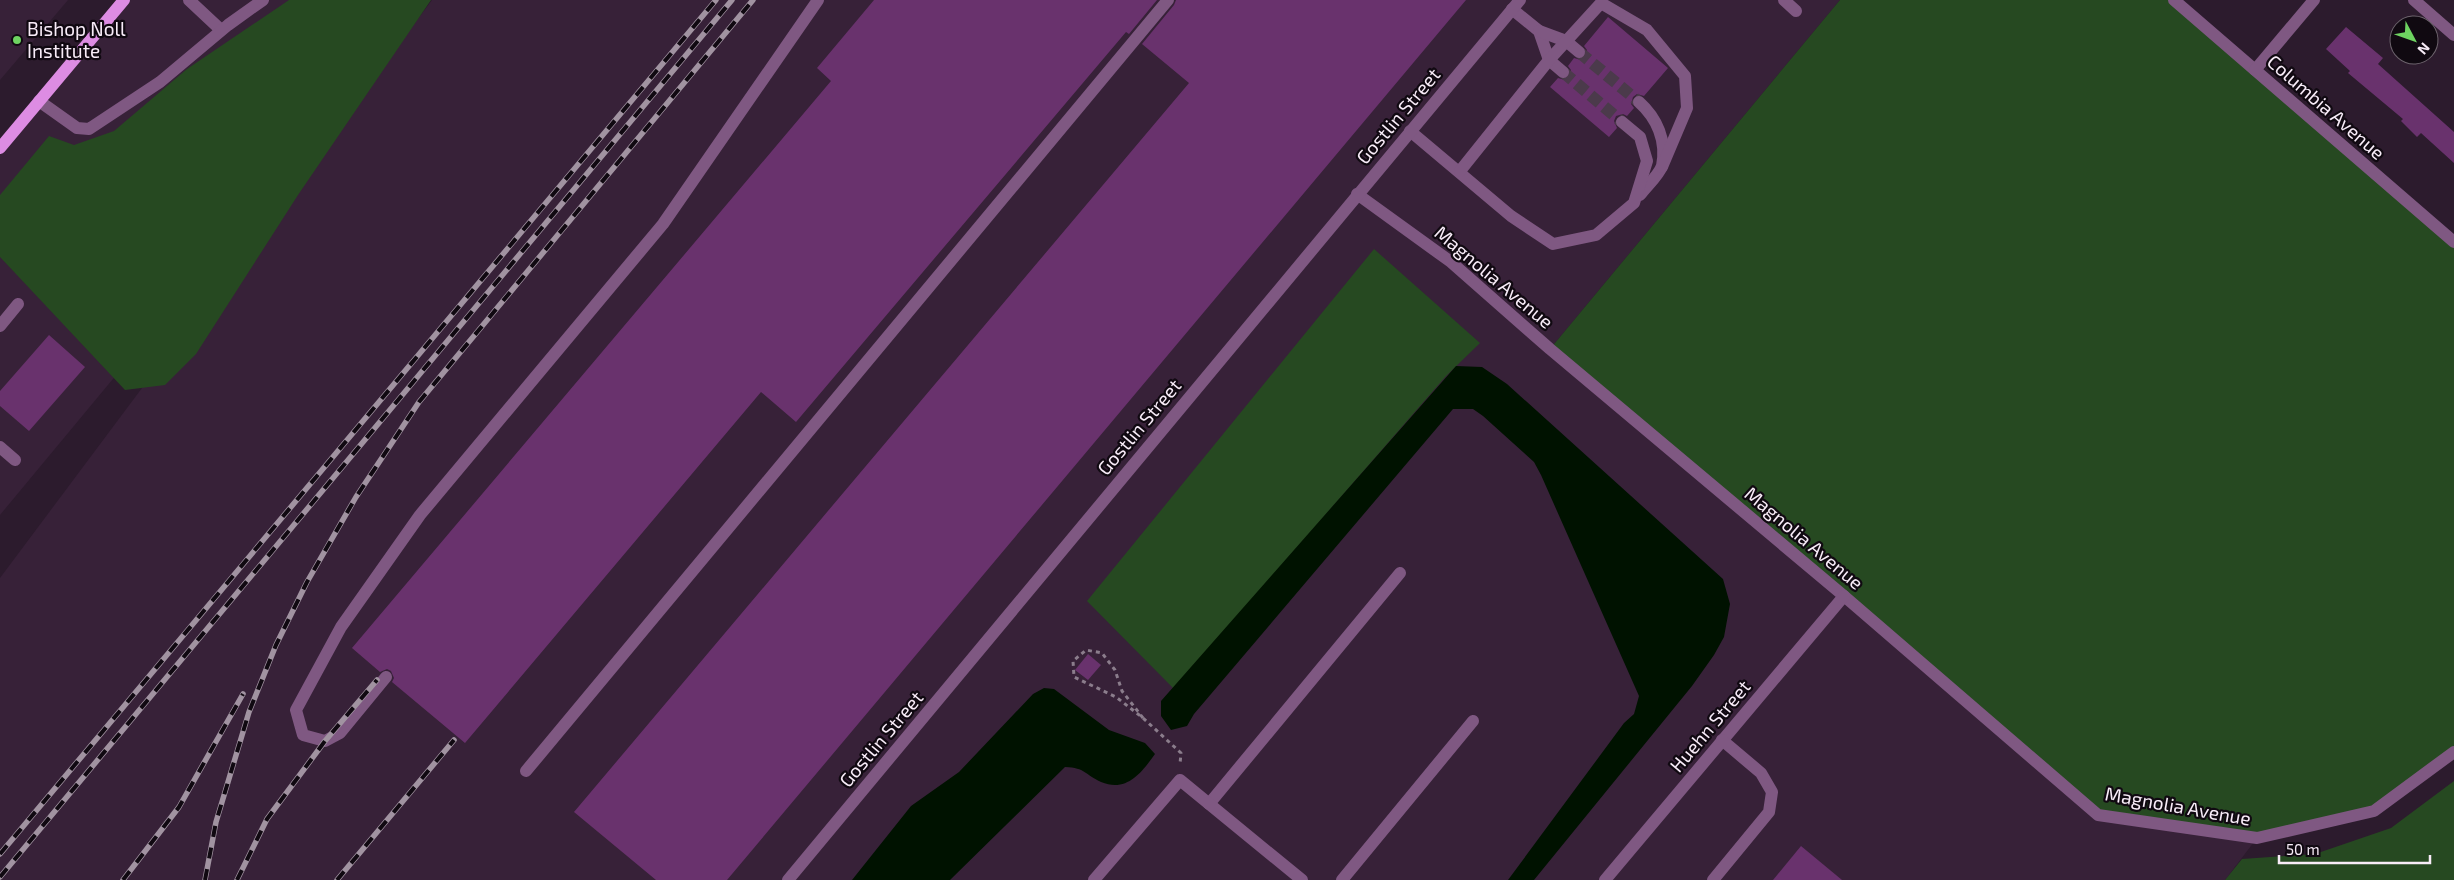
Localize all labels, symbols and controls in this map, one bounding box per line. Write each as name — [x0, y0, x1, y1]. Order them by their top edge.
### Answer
north arrow — [2389, 15, 2439, 65]
place label: Bishop Noll Institute — [27, 17, 126, 62]
marker: Bishop Noll Institute — [11, 34, 23, 46]
text: N — [2414, 39, 2434, 58]
street label: Columbia Avenue — [2263, 49, 2390, 164]
street label: Gostlin Street — [1351, 63, 1444, 168]
street label: Magnolia Avenue — [1430, 220, 1558, 333]
street label: Gostlin Street — [1092, 374, 1185, 479]
street label: Magnolia Avenue — [1740, 481, 1868, 594]
street label: Huehn Street — [1665, 675, 1755, 776]
street label: Gostlin Street — [834, 686, 927, 791]
street label: Magnolia Avenue — [2103, 781, 2253, 830]
scale bar — [2279, 832, 2430, 864]
text: 50 m — [2286, 840, 2320, 858]

